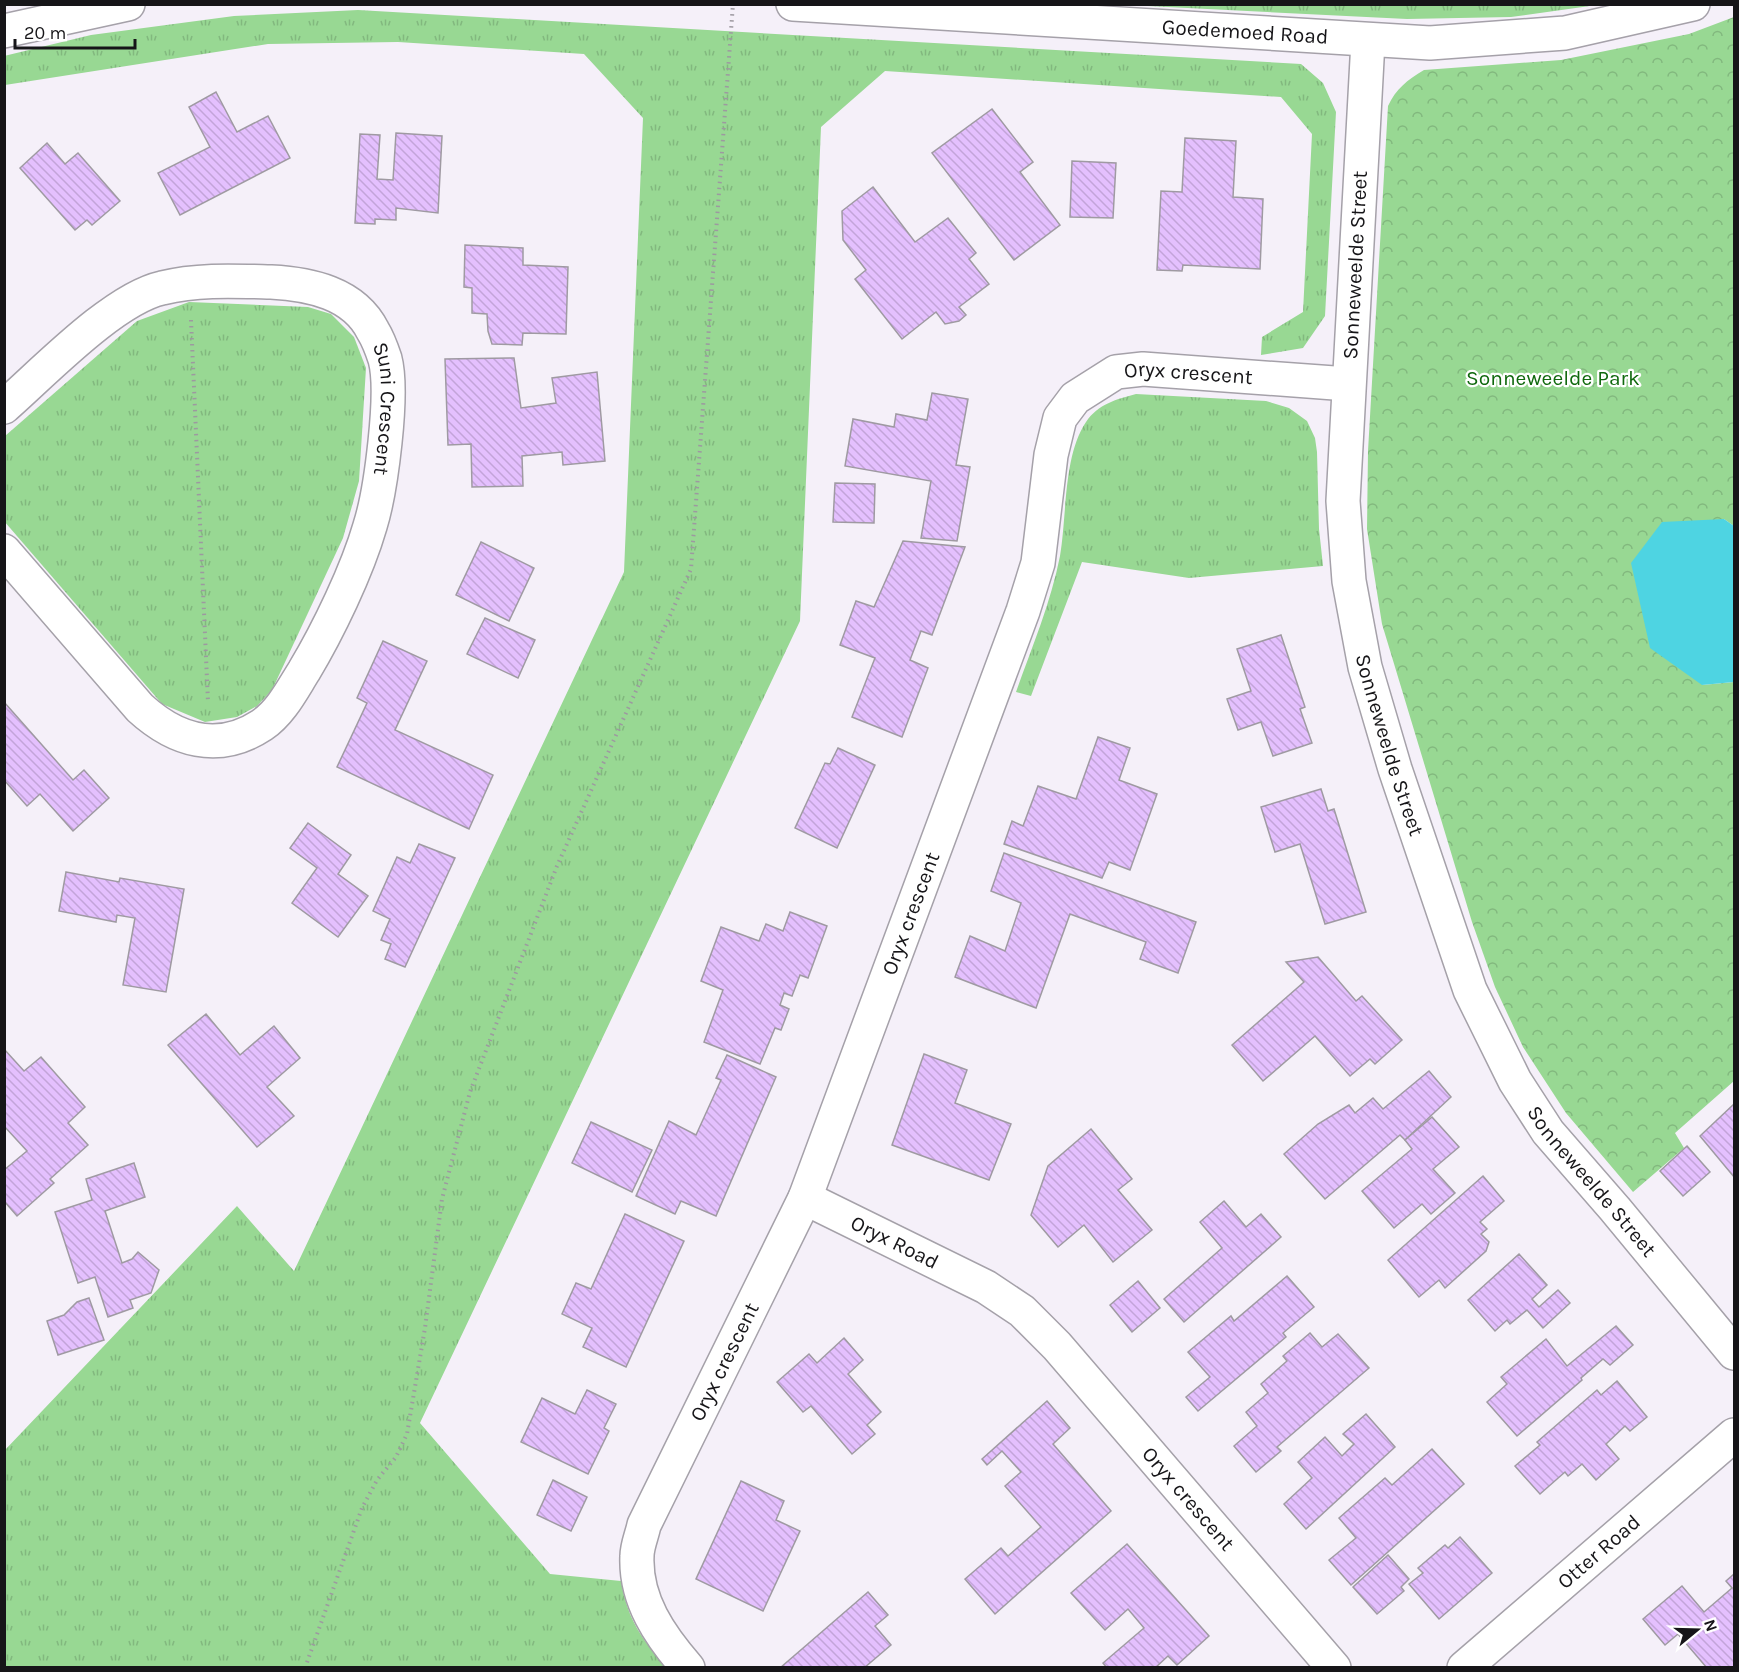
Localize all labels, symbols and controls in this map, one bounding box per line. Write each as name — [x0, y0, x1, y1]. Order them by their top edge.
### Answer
scale bar — [15, 12, 135, 50]
street label: Goedemoed Road — [1161, 15, 1329, 49]
text: 20 m — [24, 22, 66, 44]
street label: Sonneweelde Street — [1338, 170, 1372, 360]
street label: Suni Crescent — [368, 339, 400, 477]
street label: Oryx crescent — [1123, 357, 1254, 389]
park label: Sonneweelde Park — [1466, 366, 1640, 390]
street label: Sonneweelde Street — [1351, 652, 1429, 839]
street label: Oryx crescent — [877, 849, 944, 978]
street label: Sonneweelde Street — [1522, 1101, 1661, 1262]
street label: Oryx Road — [847, 1210, 943, 1274]
street label: Oryx crescent — [685, 1298, 764, 1425]
street label: Oryx crescent — [1137, 1442, 1240, 1556]
street label: Otter Road — [1553, 1510, 1645, 1594]
north arrow — [1667, 1600, 1727, 1660]
text: N — [1700, 1617, 1722, 1634]

